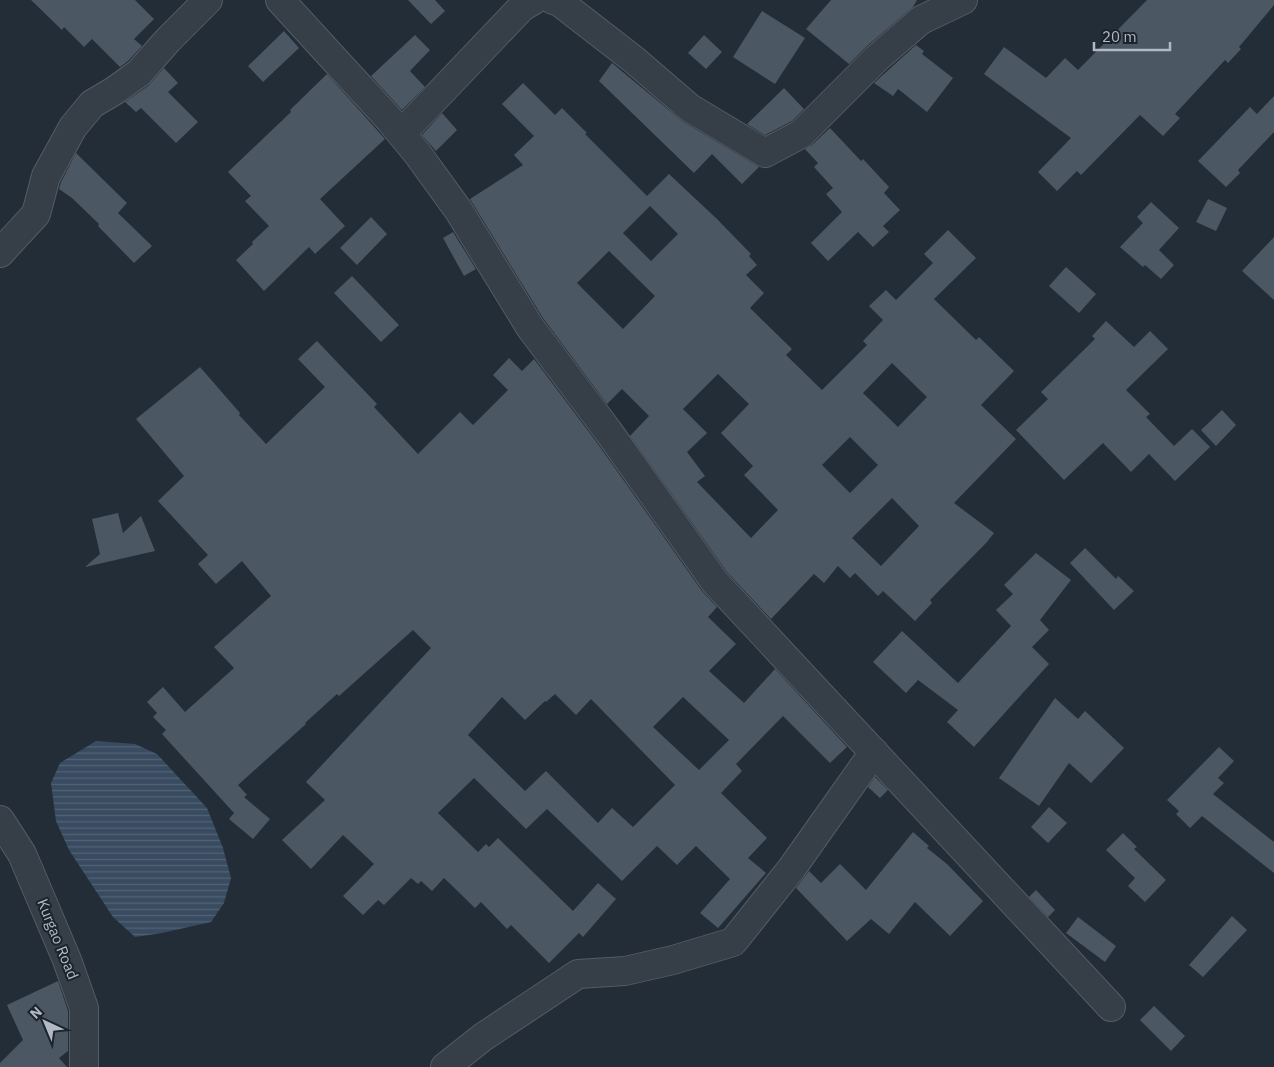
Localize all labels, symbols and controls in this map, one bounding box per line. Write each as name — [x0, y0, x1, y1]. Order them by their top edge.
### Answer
scale bar — [1094, 20, 1170, 52]
text: 20 m — [1102, 27, 1137, 46]
street label: Kurgao Road — [33, 896, 83, 982]
north arrow — [20, 997, 70, 1047]
text: N — [26, 1003, 46, 1023]

